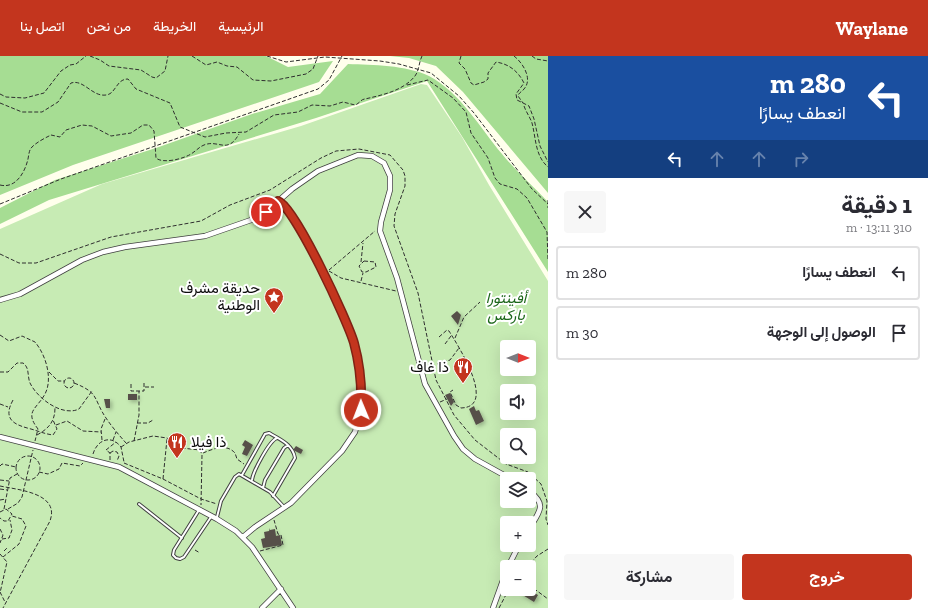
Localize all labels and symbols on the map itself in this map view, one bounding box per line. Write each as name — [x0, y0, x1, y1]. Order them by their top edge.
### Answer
pin — [249, 195, 283, 229]
place label: حديقة مشرف الوطنية — [180, 279, 260, 314]
place icon: حديقة مشرف الوطنية — [263, 286, 285, 314]
park label: أفينتورا باركس — [486, 289, 529, 324]
north arrow — [500, 340, 536, 376]
restaurant icon: ذا غاف — [452, 356, 474, 384]
place label: ذا غاف — [410, 358, 449, 376]
position arrow — [340, 389, 382, 431]
restaurant icon: ذا فيلا — [166, 431, 188, 459]
place label: ذا فيلا — [191, 433, 226, 451]

